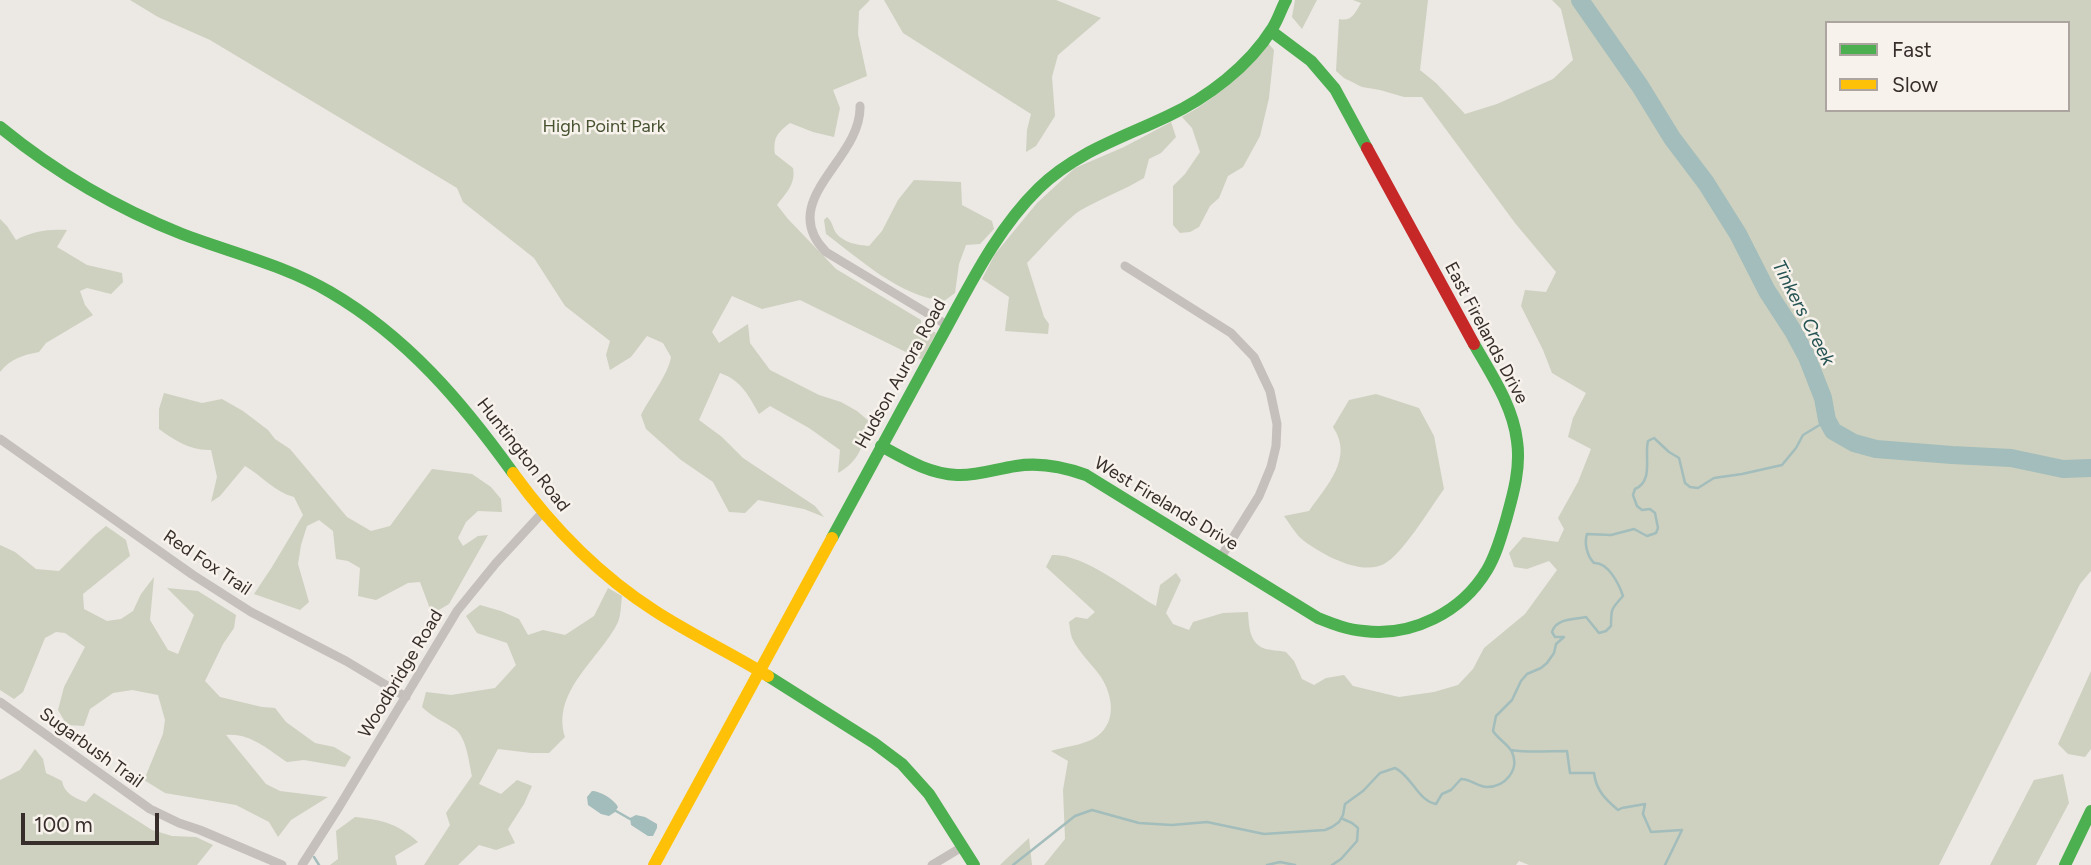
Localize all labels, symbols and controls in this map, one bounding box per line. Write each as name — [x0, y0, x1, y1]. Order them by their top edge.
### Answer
legend — [1825, 21, 2070, 112]
text: Fast — [1892, 37, 1932, 62]
text: Slow — [1892, 72, 1938, 97]
park label: High Point Park — [542, 116, 666, 138]
water label: Tinkers Creek — [1767, 257, 1839, 369]
street label: East Firelands Drive — [1439, 258, 1533, 408]
street label: Hudson Aurora Road — [851, 296, 951, 452]
street label: Huntington Road — [472, 394, 574, 516]
street label: West Firelands Drive — [1090, 452, 1242, 556]
street label: Red Fox Trail — [159, 526, 255, 600]
street label: Woodbridge Road — [354, 606, 448, 742]
street label: Sugarbush Trail — [35, 703, 147, 793]
scale bar — [24, 798, 163, 842]
text: 100 m — [34, 812, 93, 837]

